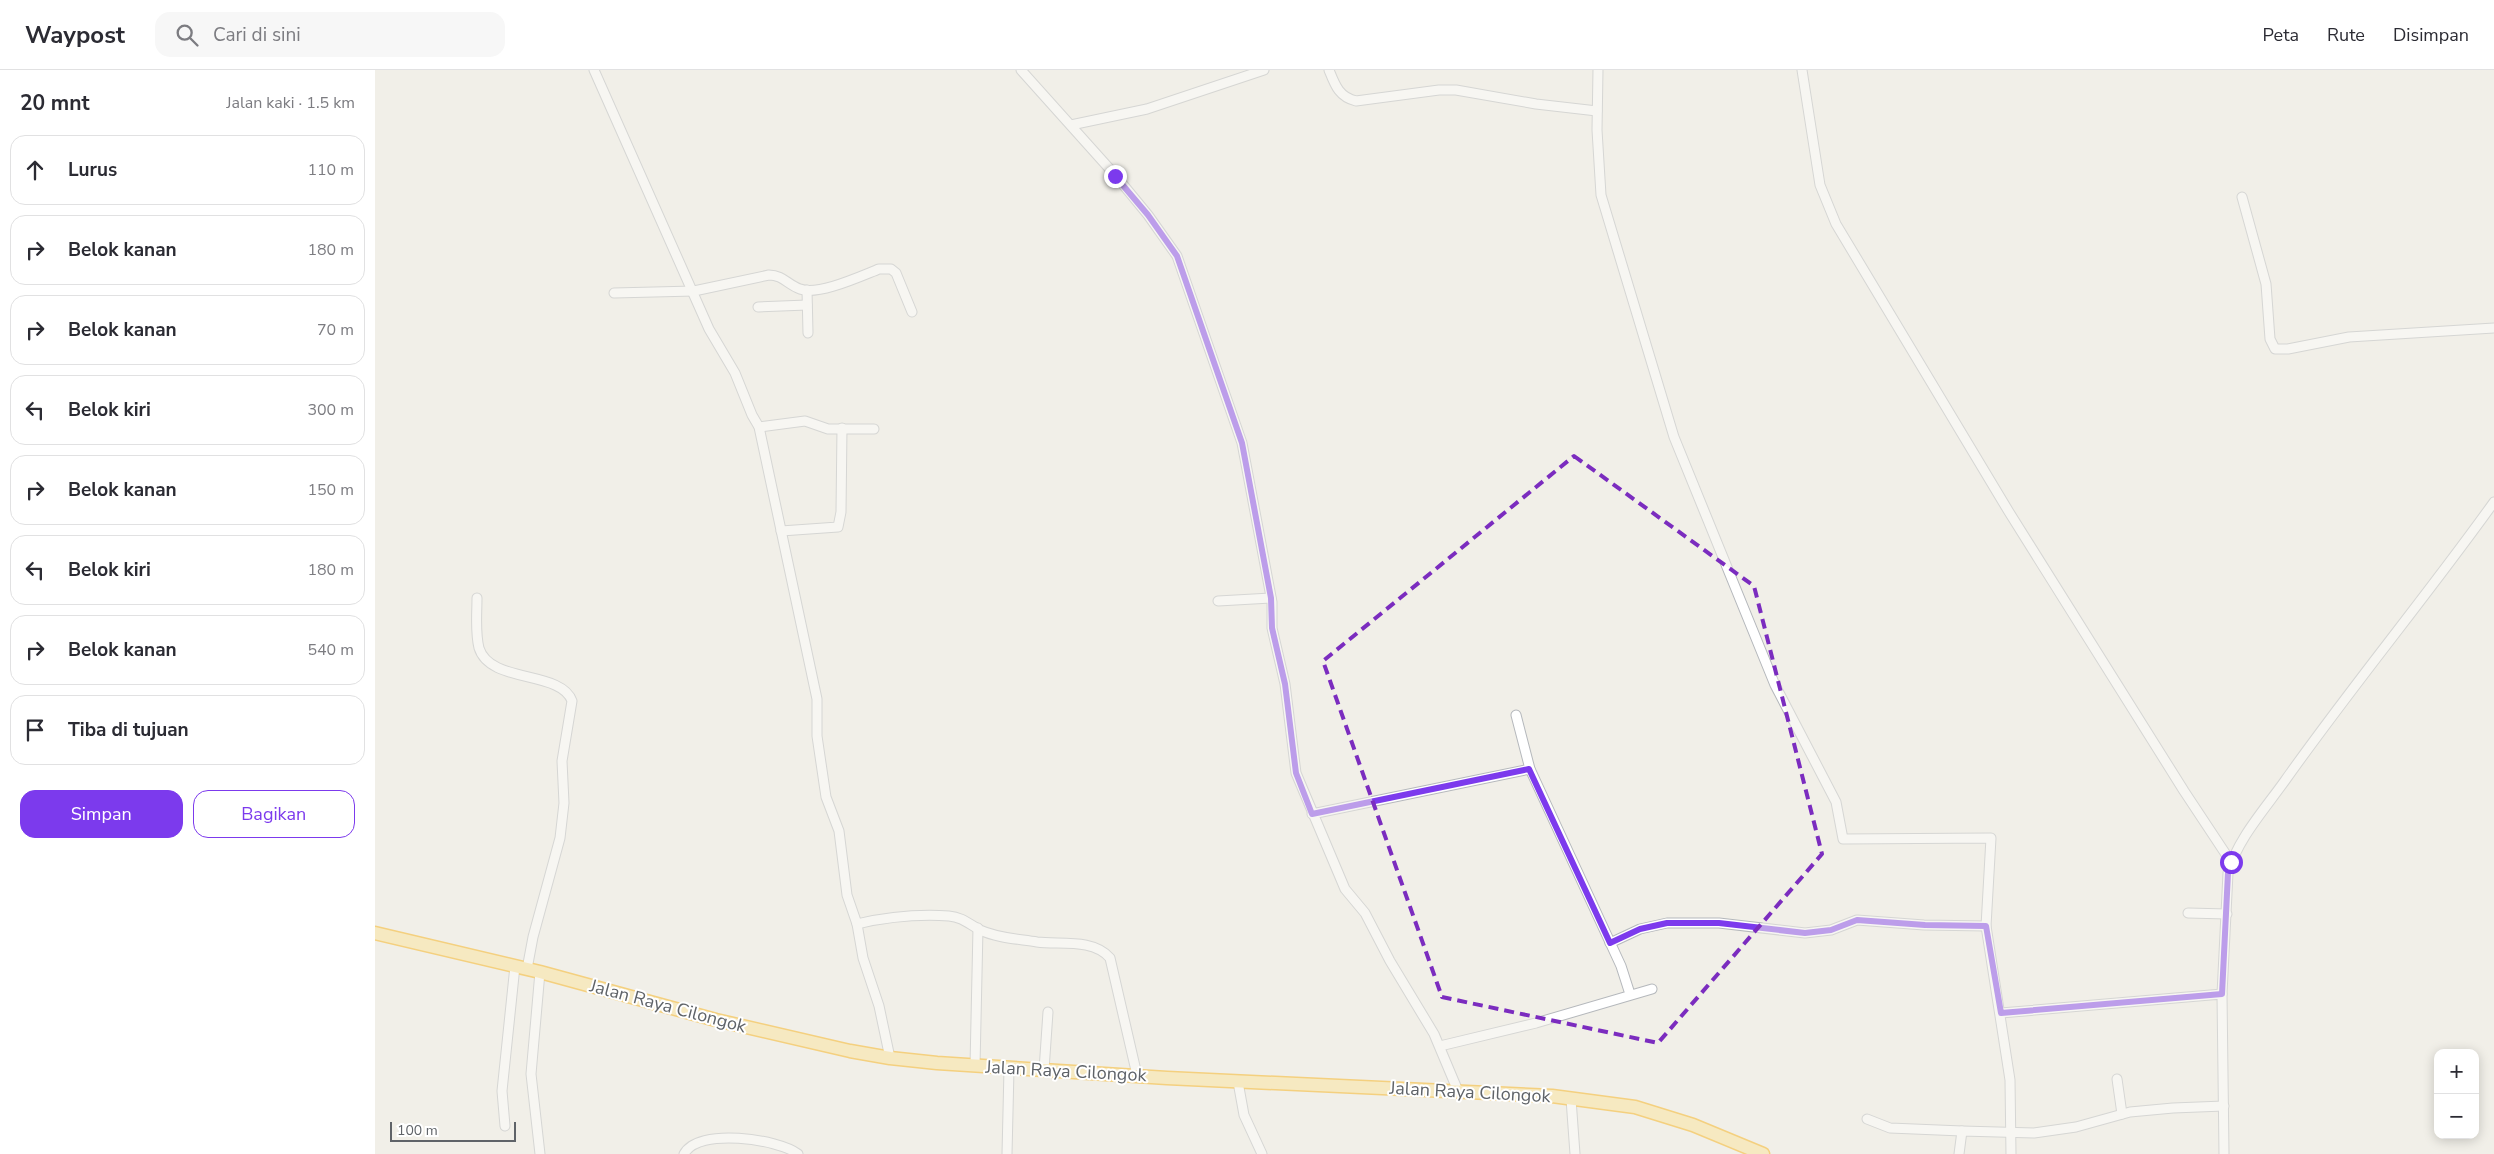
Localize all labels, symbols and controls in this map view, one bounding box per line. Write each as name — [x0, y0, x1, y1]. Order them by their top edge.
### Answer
search box — [155, 12, 505, 57]
text: Waypost — [25, 19, 125, 51]
icon: search — [173, 21, 201, 49]
text: Cari di sini — [213, 22, 301, 48]
text: Peta — [2263, 23, 2299, 47]
text: Rute — [2327, 23, 2365, 47]
text: Disimpan — [2393, 23, 2469, 47]
text: 20 mnt — [20, 89, 90, 117]
text: Jalan kaki · 1.5 km — [226, 92, 355, 114]
icon: ahead — [21, 156, 49, 184]
text: Lurus — [68, 157, 117, 183]
text: 110 m — [307, 159, 354, 181]
route end — [1104, 165, 1127, 188]
icon: right — [21, 236, 49, 264]
text: Belok kanan — [68, 237, 177, 263]
text: 180 m — [307, 239, 354, 261]
icon: right — [21, 316, 49, 344]
text: Belok kanan — [68, 317, 177, 343]
text: 70 m — [317, 319, 354, 341]
icon: left — [21, 396, 49, 424]
text: Belok kiri — [68, 397, 151, 423]
text: 300 m — [307, 399, 354, 421]
icon: right — [21, 476, 49, 504]
text: Belok kanan — [68, 477, 177, 503]
text: 150 m — [307, 479, 354, 501]
icon: left — [21, 556, 49, 584]
text: Belok kiri — [68, 557, 151, 583]
text: 180 m — [307, 559, 354, 581]
icon: right — [21, 636, 49, 664]
text: Belok kanan — [68, 637, 177, 663]
text: 540 m — [307, 639, 354, 661]
icon: arrive — [21, 716, 49, 744]
text: Tiba di tujuan — [68, 717, 189, 743]
button: Simpan — [20, 790, 183, 838]
button: Bagikan — [193, 790, 355, 838]
route start — [2220, 851, 2243, 874]
street label: Jalan Raya Cilongok — [586, 973, 750, 1039]
map controls — [2434, 1049, 2479, 1139]
button: + — [2434, 1049, 2479, 1094]
street label: Jalan Raya Cilongok — [984, 1055, 1148, 1087]
street label: Jalan Raya Cilongok — [1388, 1076, 1552, 1108]
button: − — [2434, 1094, 2479, 1139]
scale bar — [390, 1119, 516, 1142]
text: 100 m — [397, 1121, 438, 1140]

